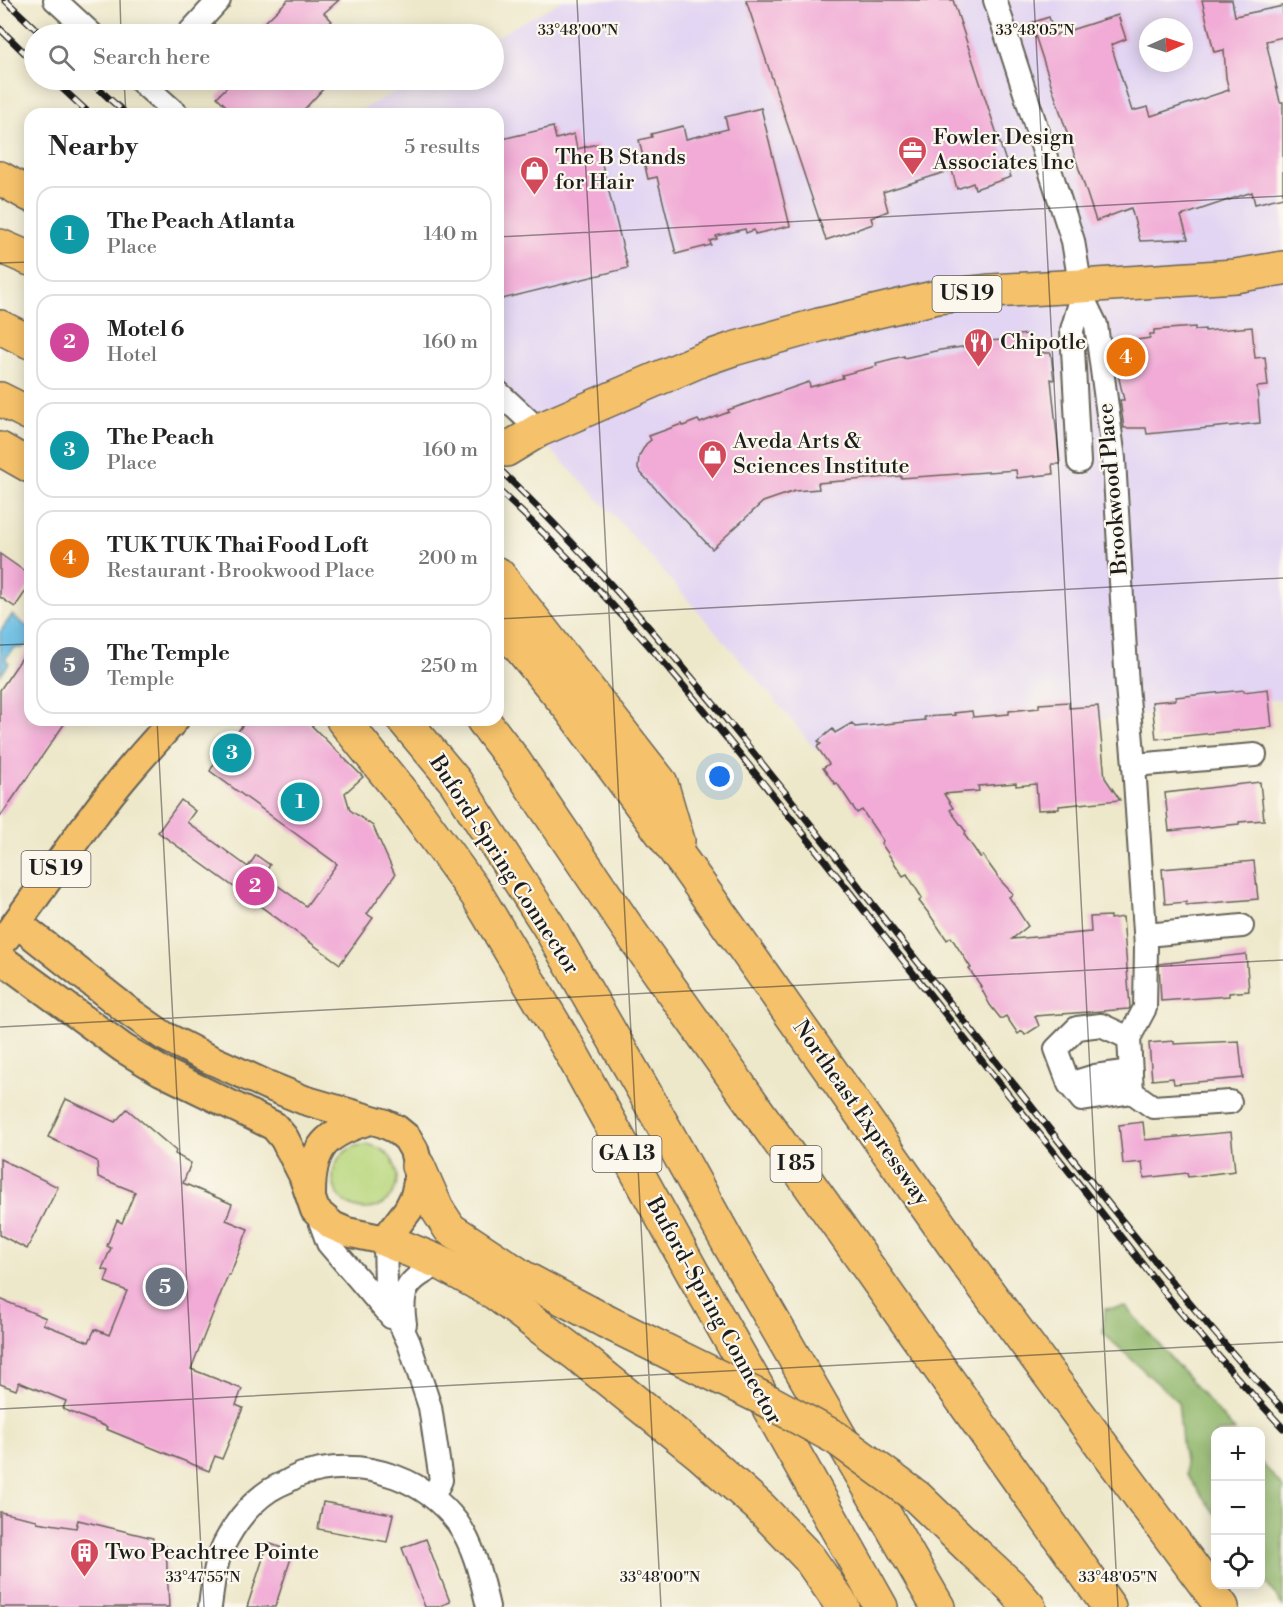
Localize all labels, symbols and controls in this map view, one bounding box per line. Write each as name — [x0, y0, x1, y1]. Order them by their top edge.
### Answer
north arrow — [1139, 18, 1193, 72]
text: 33°48'00"N — [538, 21, 618, 40]
text: 33°48'05"N — [996, 21, 1074, 40]
search box — [24, 24, 504, 90]
icon: search — [45, 41, 78, 74]
text: Search here — [93, 44, 210, 71]
place label: Fowler Design Associates Inc — [932, 124, 1075, 176]
text: Nearby — [48, 131, 138, 163]
office icon: Fowler Design Associates Inc — [896, 134, 928, 176]
text: 5 results — [404, 135, 480, 160]
place label: The B Stands for Hair — [555, 144, 686, 196]
shop icon: The B Stands for Hair — [518, 154, 550, 196]
text: The Peach Atlanta — [107, 208, 295, 235]
text: 1 — [65, 222, 74, 247]
text: 140 m — [423, 222, 478, 247]
text: Place — [107, 235, 157, 260]
road number: US 19 — [932, 276, 1002, 312]
text: Motel 6 — [107, 316, 184, 343]
restaurant icon: Chipotle — [963, 326, 995, 368]
place label: Chipotle — [1000, 329, 1086, 356]
text: 2 — [63, 330, 76, 355]
text: 160 m — [423, 330, 478, 355]
pin: 4 — [1106, 334, 1146, 380]
text: Hotel — [107, 343, 157, 368]
street label: Brookwood Place — [1092, 402, 1134, 577]
text: The Peach — [107, 424, 214, 451]
place label: Aveda Arts & Sciences Institute — [732, 428, 910, 480]
text: 3 — [63, 438, 76, 463]
text: 160 m — [423, 438, 478, 463]
shop icon: Aveda Arts & Sciences Institute — [696, 438, 728, 480]
text: Place — [107, 451, 157, 476]
text: TUK TUK Thai Food Loft — [107, 532, 368, 559]
text: 4 — [63, 546, 76, 571]
text: 200 m — [418, 546, 478, 571]
text: Restaurant · Brookwood Place — [107, 559, 375, 584]
text: The Temple — [107, 640, 230, 667]
text: 5 — [63, 654, 76, 679]
text: 250 m — [421, 654, 478, 679]
text: Temple — [107, 667, 174, 692]
pin: 3 — [212, 730, 252, 776]
street label: Buford-Spring Connector — [422, 750, 585, 980]
your location — [705, 762, 734, 791]
pin: 1 — [280, 780, 320, 824]
road number: US 19 — [22, 851, 90, 887]
pin: 2 — [236, 864, 274, 908]
street label: Northeast Expressway — [787, 1015, 935, 1211]
road number: GA 13 — [592, 1136, 662, 1172]
road number: I 85 — [770, 1146, 822, 1182]
street label: Buford-Spring Connector — [640, 1192, 788, 1429]
pin: 5 — [146, 1264, 184, 1310]
map controls — [1211, 1427, 1265, 1589]
button: + — [1211, 1427, 1265, 1481]
button: − — [1211, 1481, 1265, 1535]
button: locate — [1211, 1535, 1265, 1589]
building icon: Two Peachtree Pointe — [68, 1536, 100, 1578]
place label: Two Peachtree Pointe — [105, 1539, 319, 1566]
text: 33°47'55"N — [166, 1568, 240, 1587]
text: 33°48'00"N — [620, 1568, 700, 1587]
text: 33°48'05"N — [1079, 1568, 1157, 1587]

